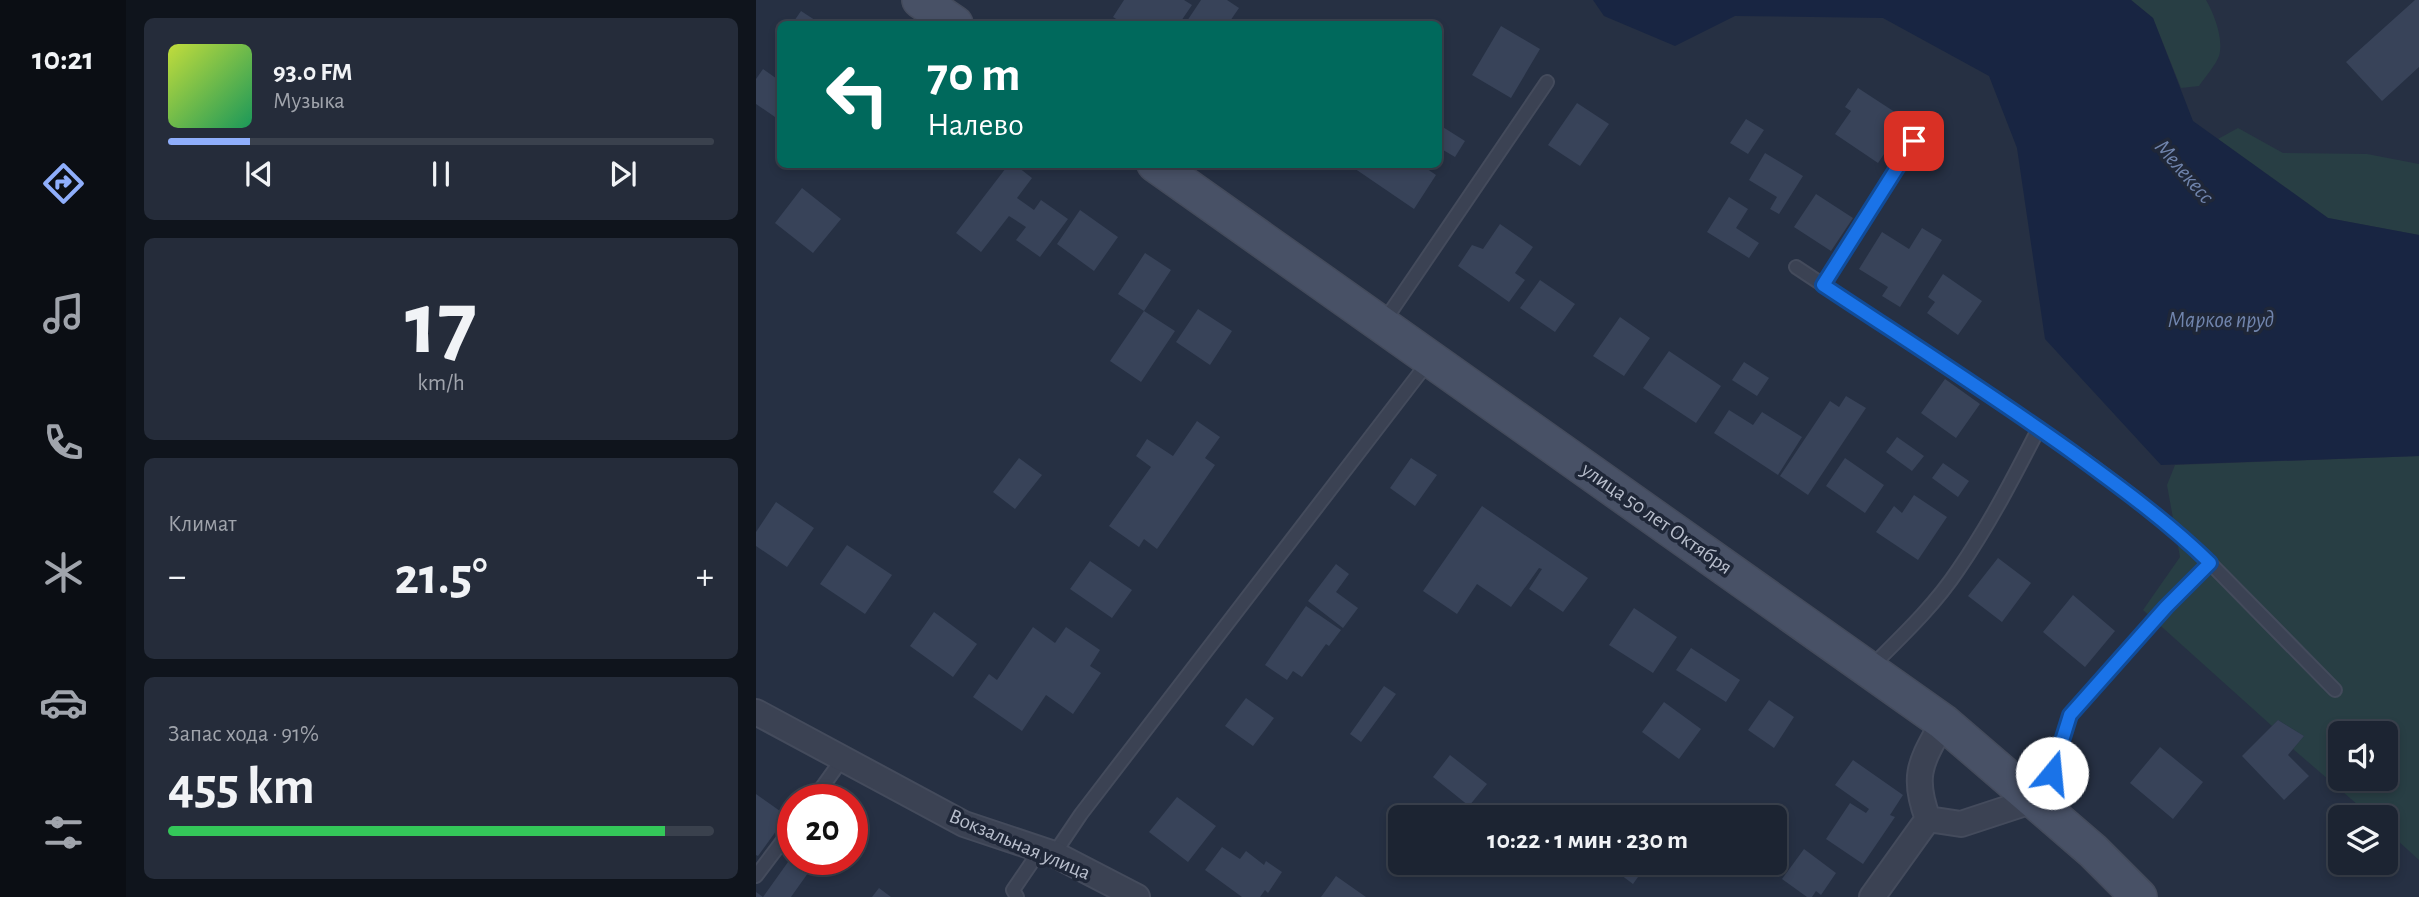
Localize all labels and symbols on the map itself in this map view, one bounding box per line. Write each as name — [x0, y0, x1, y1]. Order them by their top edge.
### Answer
pin — [1884, 111, 1944, 171]
water label: Мелекесс — [2150, 136, 2218, 208]
water label: Марков пруд — [2168, 309, 2274, 332]
street label: улица 50 лет Октября — [1577, 458, 1736, 578]
position arrow — [2015, 736, 2089, 810]
speed limit sign: 20 — [777, 784, 868, 875]
street label: Вокзальная улица — [946, 805, 1094, 884]

